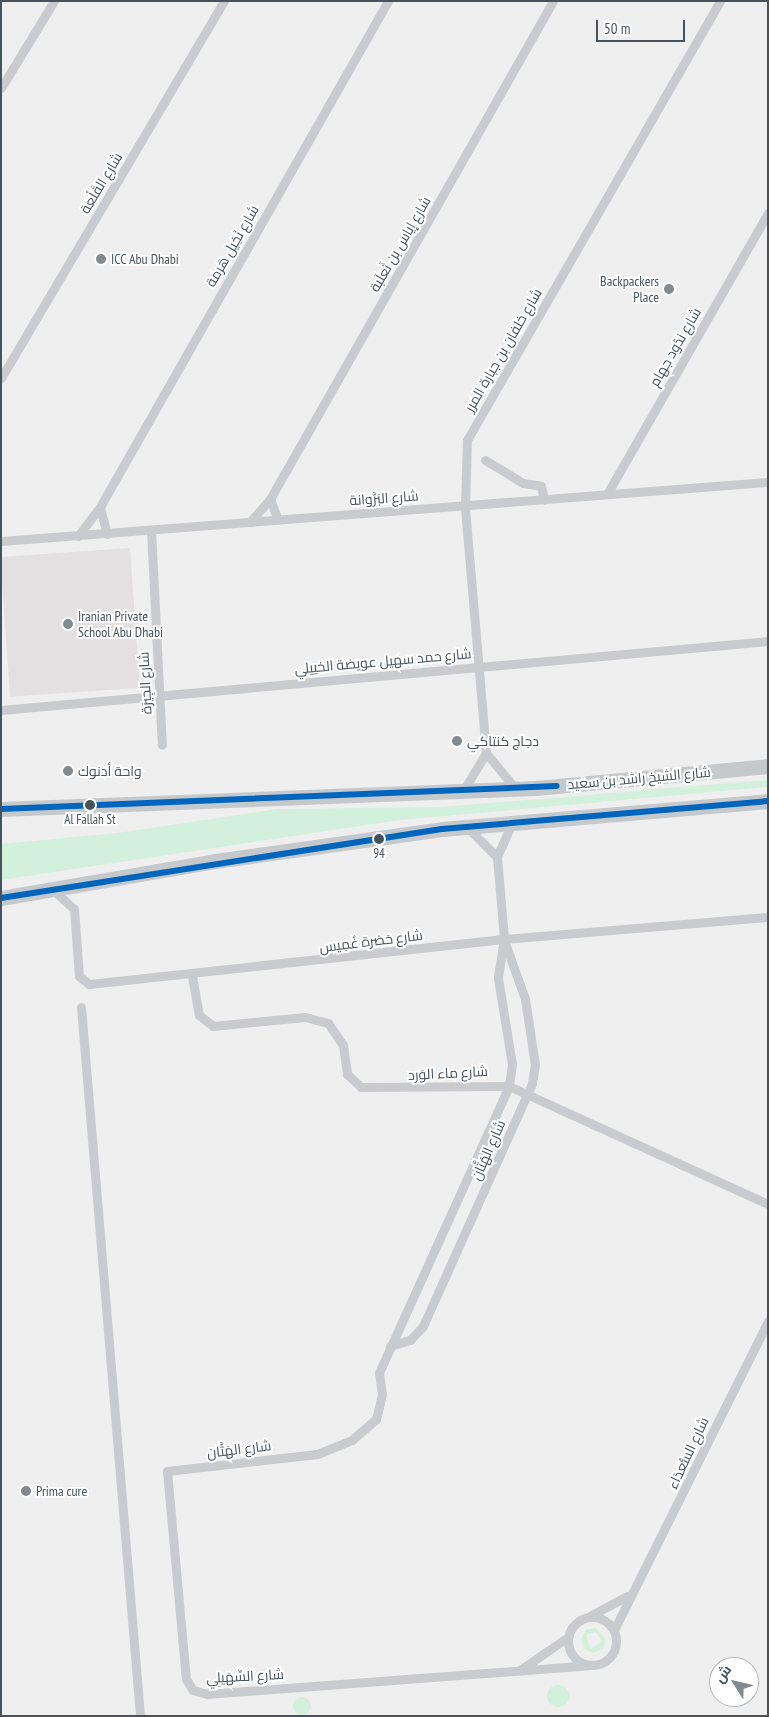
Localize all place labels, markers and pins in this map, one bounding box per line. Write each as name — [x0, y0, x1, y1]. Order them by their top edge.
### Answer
place label: ICC Abu Dhabi — [111, 251, 180, 267]
marker: ICC Abu Dhabi — [95, 253, 107, 265]
place label: Backpackers Place — [600, 273, 659, 306]
marker: Backpackers Place — [663, 283, 675, 295]
place label: Iranian Private School Abu Dhabi — [78, 608, 163, 640]
marker: Iranian Private School Abu Dhabi — [62, 618, 74, 630]
place label: دجاج كنتاكي — [467, 733, 539, 749]
marker: دجاج كنتاكي — [451, 735, 463, 747]
place label: واحة أدنوك — [78, 763, 142, 779]
marker: واحة أدنوك — [62, 765, 74, 777]
marker: Al Fallah St — [85, 800, 95, 810]
place label: Al Fallah St — [64, 812, 116, 828]
marker: 94 — [374, 834, 384, 844]
place label: 94 — [373, 846, 385, 862]
place label: Prima cure — [36, 1483, 87, 1499]
marker: Prima cure — [20, 1485, 32, 1497]

